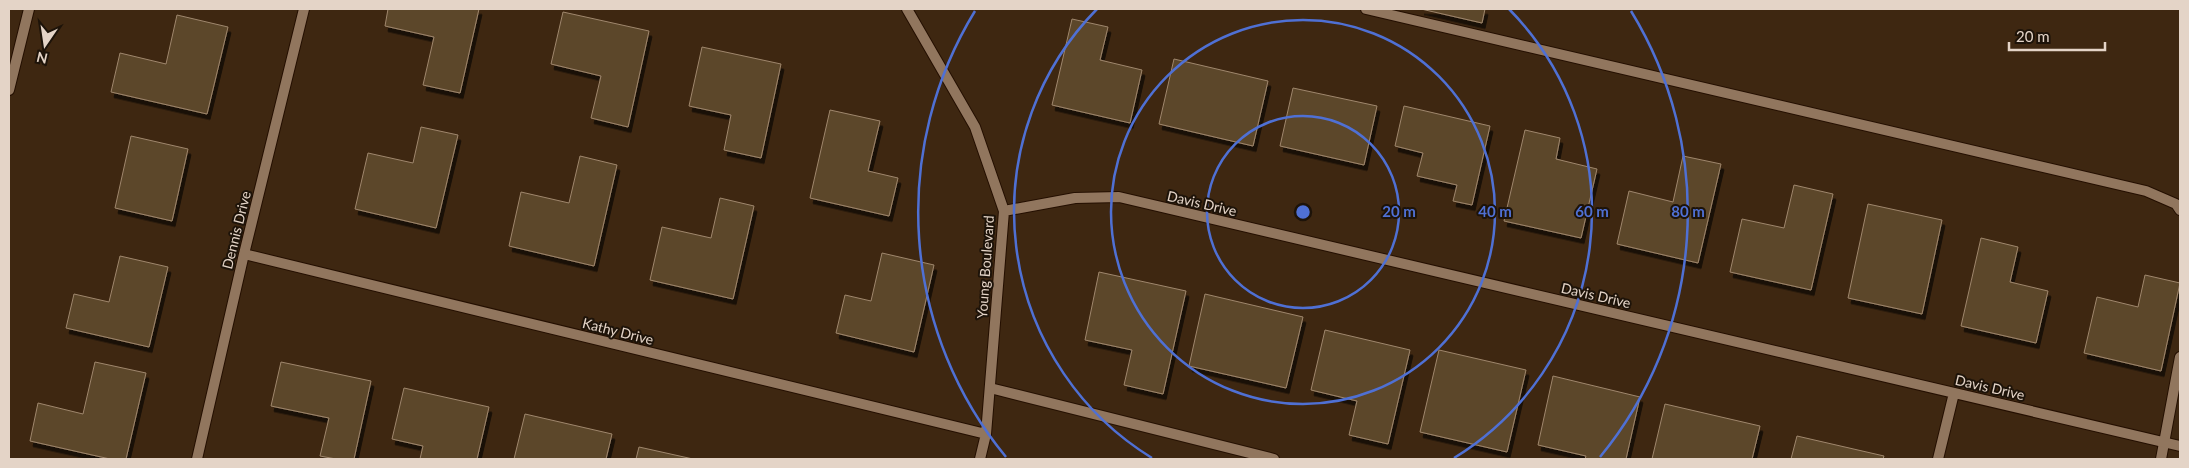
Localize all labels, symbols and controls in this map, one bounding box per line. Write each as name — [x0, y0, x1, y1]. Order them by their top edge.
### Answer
north arrow — [20, 20, 70, 70]
scale bar — [2009, 20, 2105, 52]
text: 20 m — [2016, 27, 2050, 45]
text: N — [35, 49, 49, 68]
street label: Davis Drive — [1166, 187, 1238, 219]
street label: Dennis Drive — [218, 189, 254, 271]
text: 20 m — [1382, 202, 1416, 220]
text: 40 m — [1478, 202, 1512, 220]
text: 60 m — [1575, 202, 1609, 220]
text: 80 m — [1671, 202, 1705, 220]
centre of rings — [1294, 203, 1312, 221]
street label: Young Boulevard — [973, 215, 997, 319]
street label: Davis Drive — [1560, 279, 1632, 311]
street label: Kathy Drive — [581, 314, 655, 348]
street label: Davis Drive — [1954, 371, 2026, 403]

